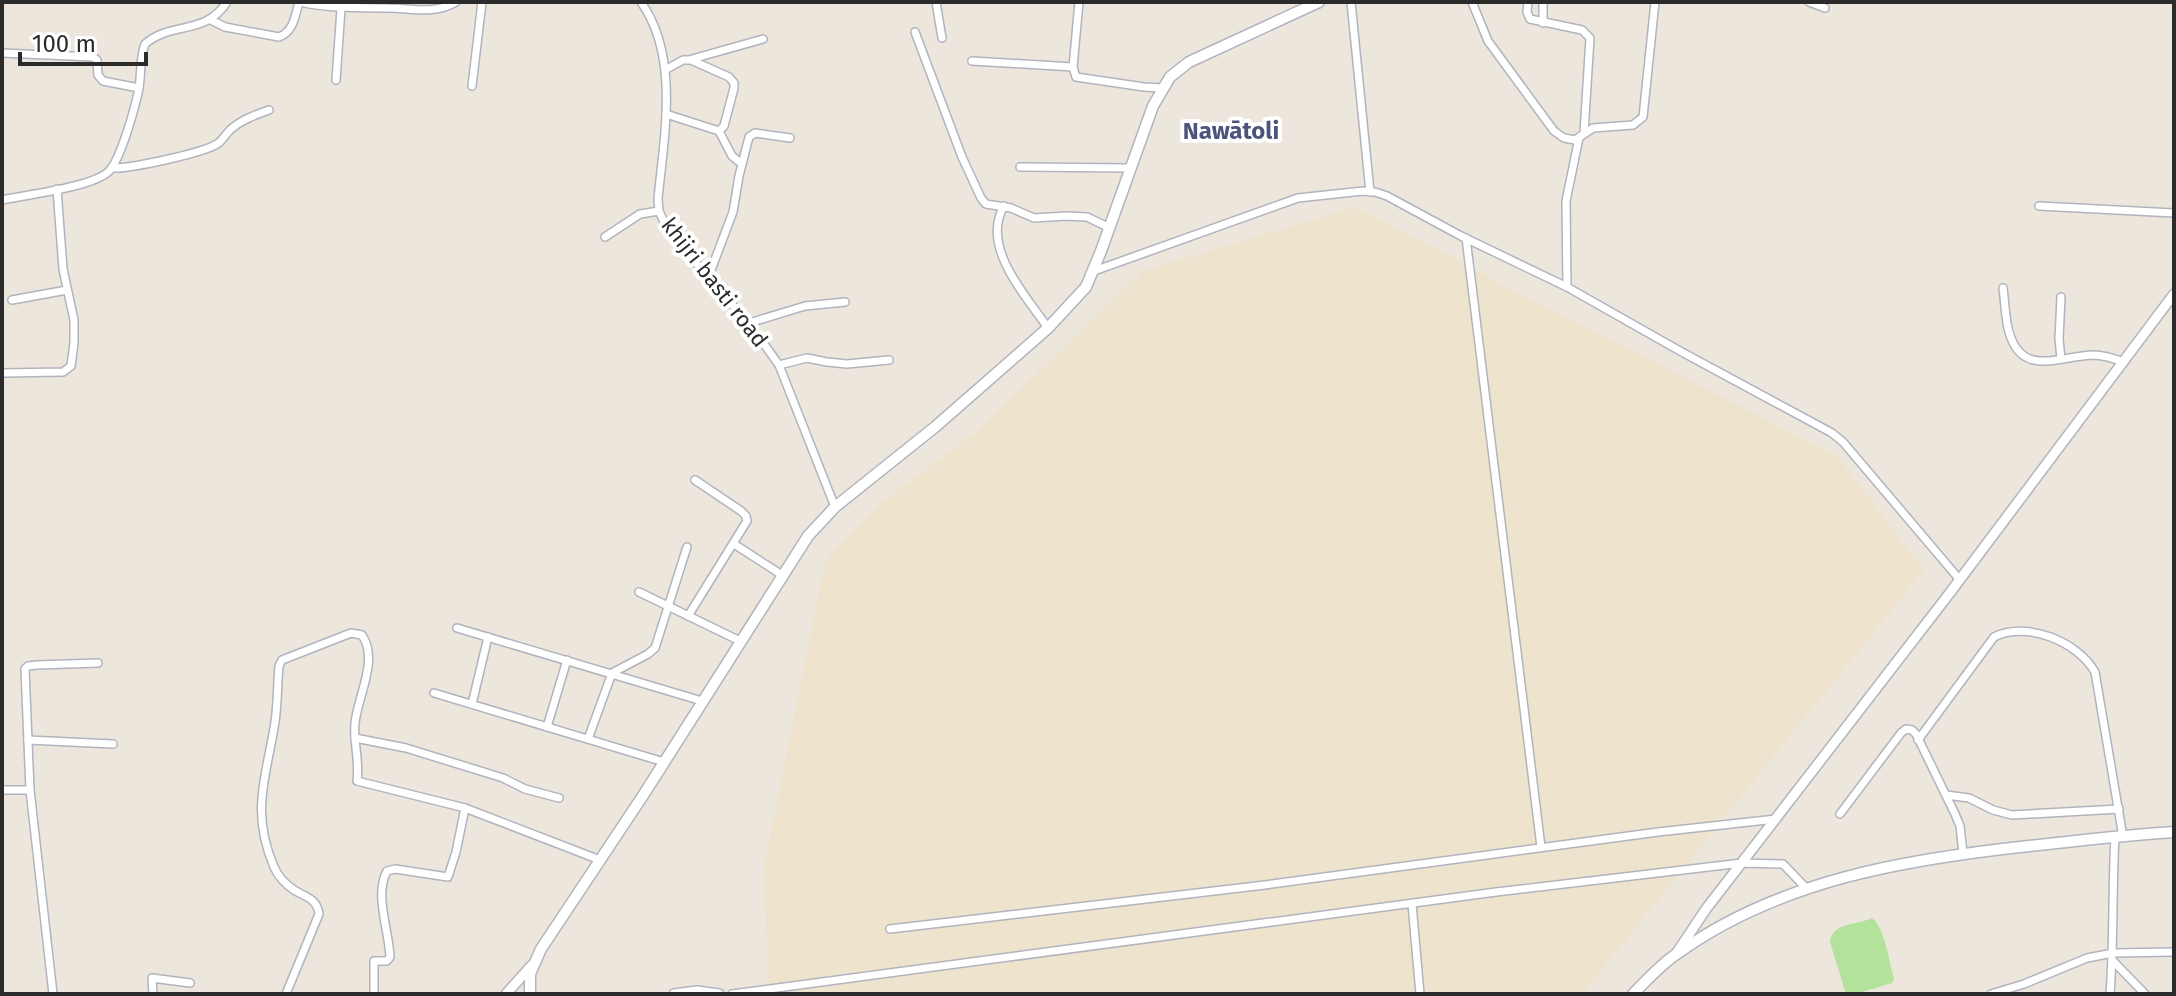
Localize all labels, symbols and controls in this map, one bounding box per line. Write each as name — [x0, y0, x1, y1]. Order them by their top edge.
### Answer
scale bar — [20, 16, 146, 66]
text: 100 m — [32, 30, 96, 58]
district label: Nawātoli — [1183, 117, 1279, 145]
street label: khijri basti road — [655, 212, 774, 353]

